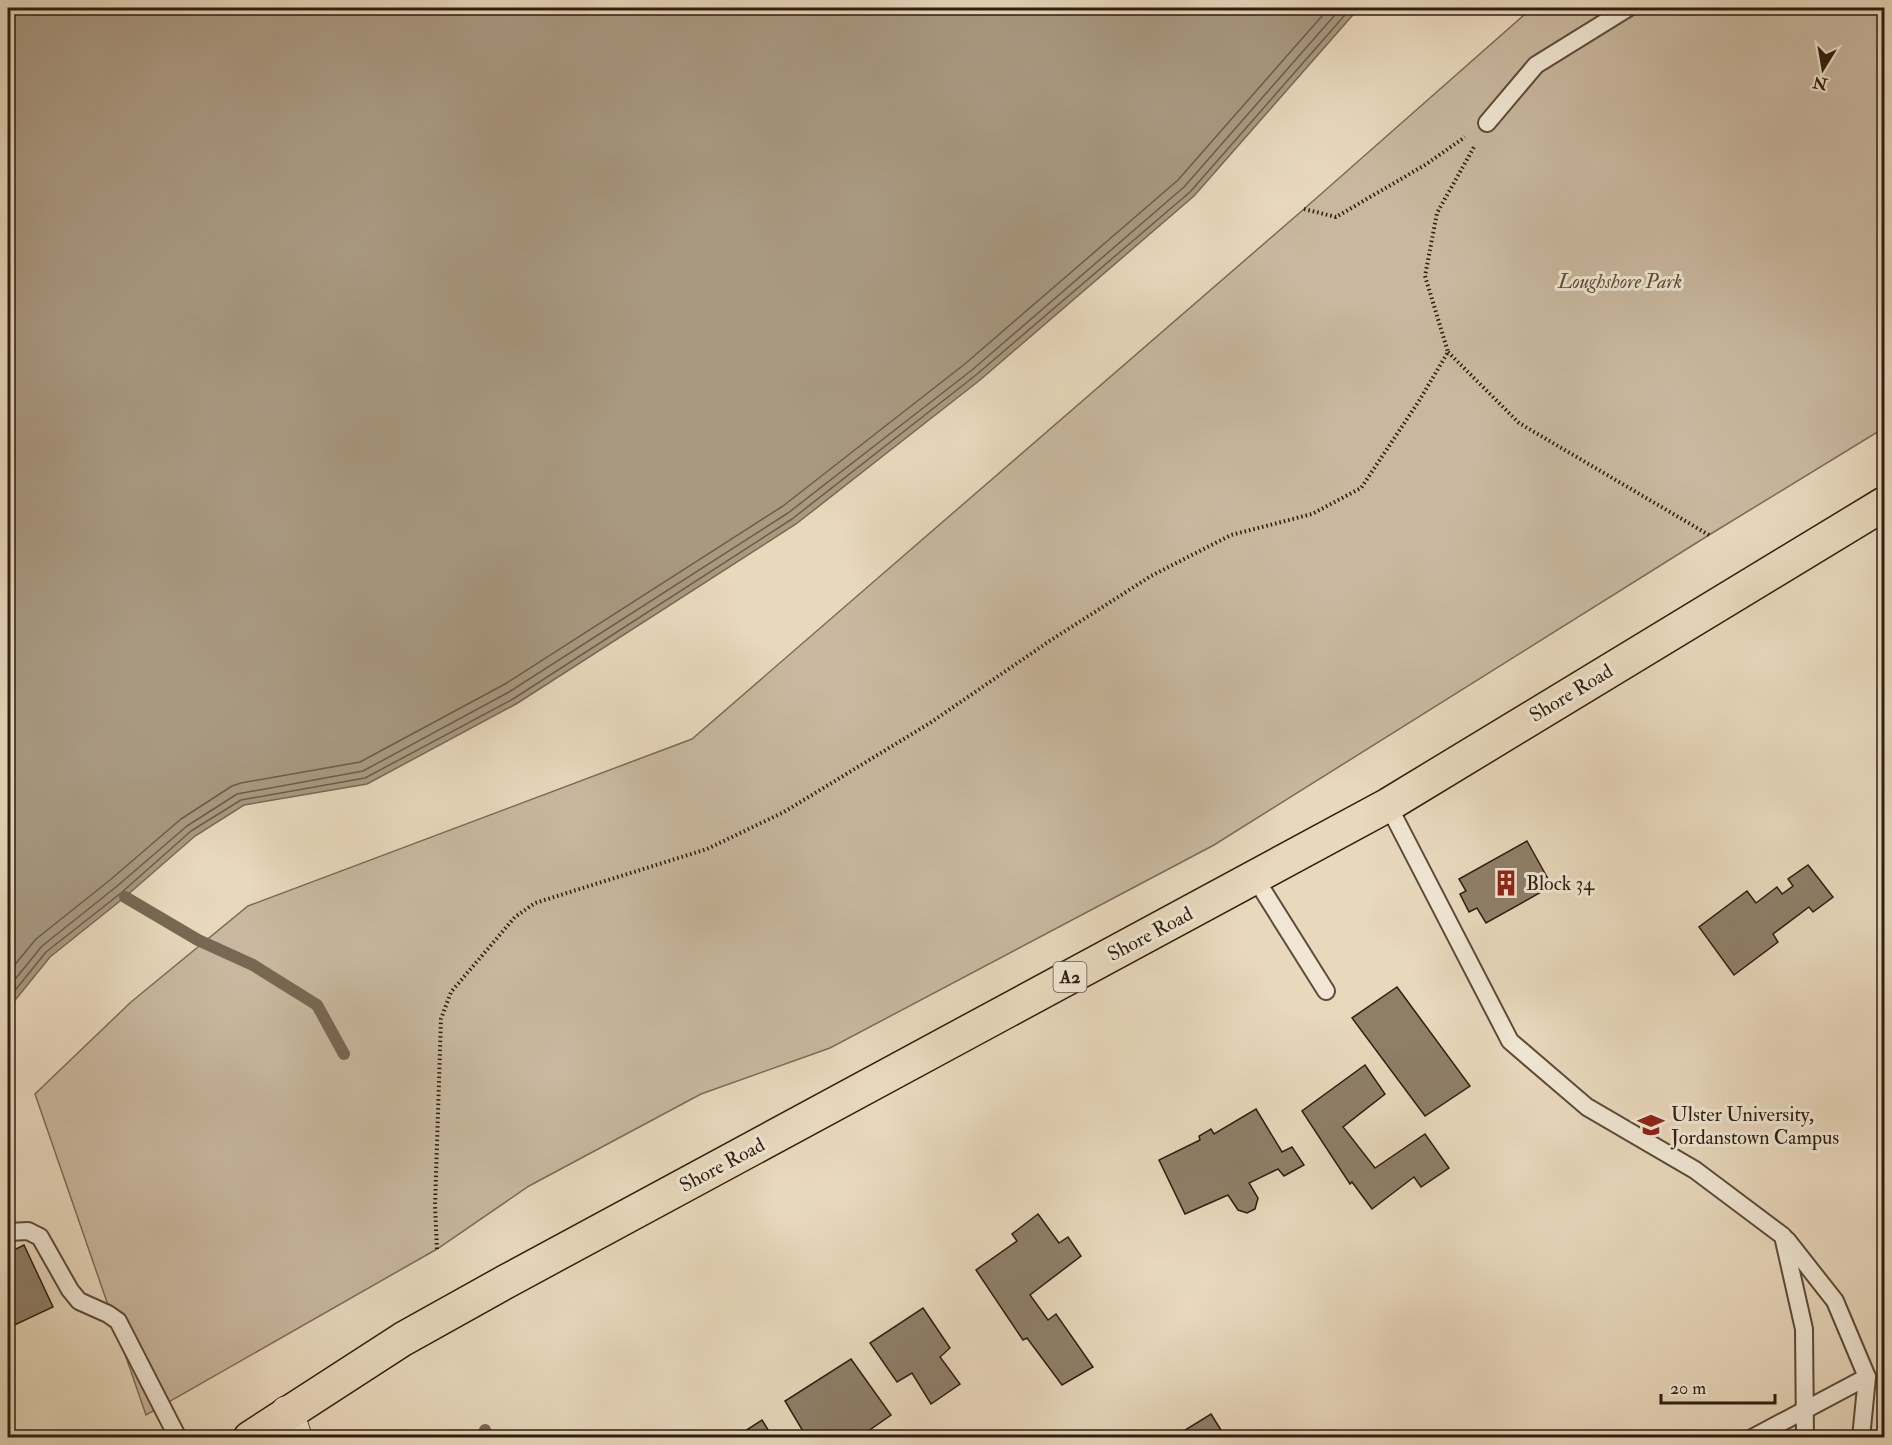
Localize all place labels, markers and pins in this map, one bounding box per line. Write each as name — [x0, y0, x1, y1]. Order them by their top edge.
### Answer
building icon: Block 34 — [1491, 868, 1521, 898]
place label: Block 34 — [1526, 871, 1595, 896]
place label: Ulster University, Jordanstown Campus — [1670, 1102, 1839, 1151]
school or university icon: Ulster University, Jordanstown Campus — [1636, 1110, 1666, 1140]

